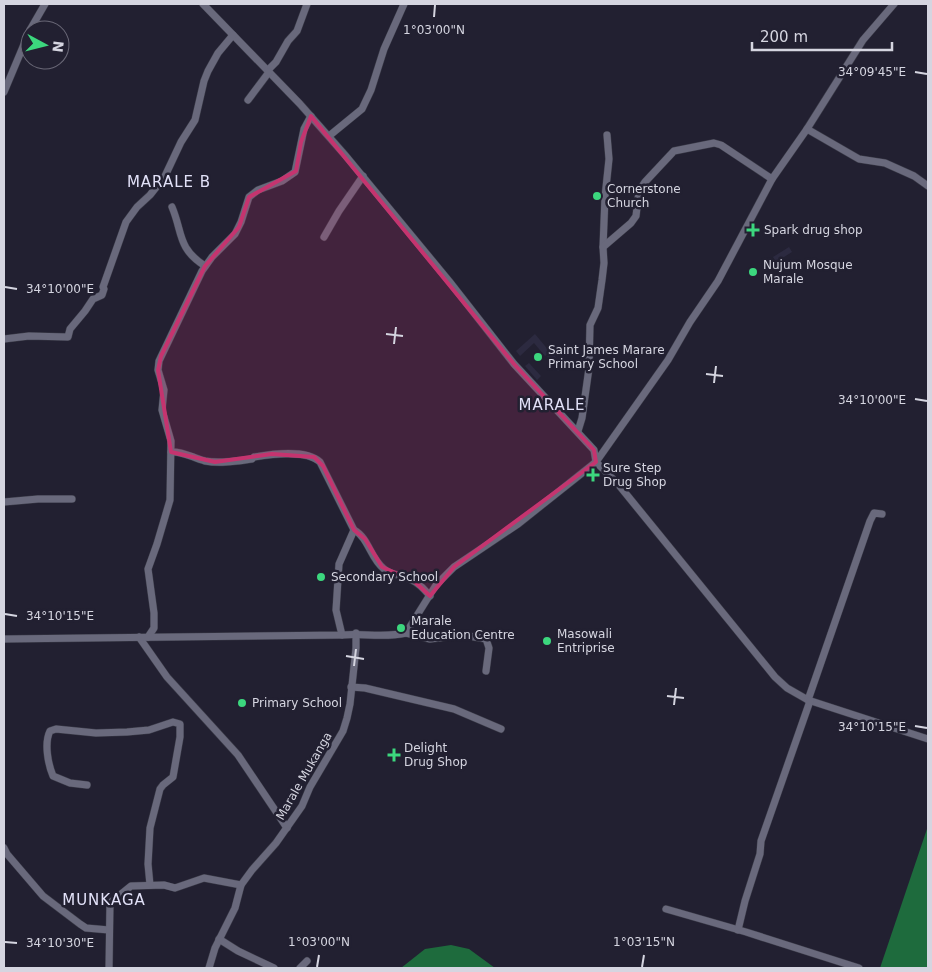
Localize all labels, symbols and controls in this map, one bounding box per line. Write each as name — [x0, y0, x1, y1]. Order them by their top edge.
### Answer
north arrow — [20, 20, 70, 70]
scale bar — [752, 20, 892, 52]
text: 1°03'00"N — [403, 23, 465, 37]
text: 200 m — [760, 28, 808, 46]
text: N — [49, 40, 67, 53]
text: 34°09'45"E — [838, 65, 906, 79]
district label: MARALE B — [127, 173, 211, 191]
place label: Cornerstone Church — [607, 182, 681, 210]
marker: Cornerstone Church — [591, 190, 603, 202]
marker: Spark drug shop — [746, 223, 760, 237]
place label: Spark drug shop — [764, 223, 863, 237]
place label: Nujum Mosque Marale — [763, 258, 853, 286]
marker: Nujum Mosque Marale — [747, 266, 759, 278]
text: 34°10'00"E — [26, 282, 94, 296]
place label: Saint James Marare Primary School — [548, 343, 665, 371]
marker: Saint James Marare Primary School — [532, 351, 544, 363]
text: 34°10'00"E — [838, 393, 906, 407]
district label: MARALE — [518, 396, 586, 414]
place label: Sure Step Drug Shop — [603, 461, 666, 489]
marker: Sure Step Drug Shop — [587, 469, 599, 481]
place label: Secondary School — [331, 570, 438, 584]
marker: Secondary School — [315, 571, 327, 583]
text: 34°10'15"E — [26, 609, 94, 623]
place label: Marale Education Centre — [411, 614, 515, 642]
marker: Marale Education Centre — [395, 622, 407, 634]
place label: Masowali Entriprise — [557, 627, 615, 655]
marker: Masowali Entriprise — [541, 635, 553, 647]
place label: Primary School — [252, 696, 342, 710]
marker: Primary School — [236, 697, 248, 709]
text: 34°10'15"E — [838, 720, 906, 734]
street label: Marale Mukanga — [273, 730, 335, 822]
place label: Delight Drug Shop — [404, 741, 467, 769]
marker: Delight Drug Shop — [388, 749, 400, 761]
district label: MUNKAGA — [62, 891, 146, 909]
text: 1°03'00"N — [288, 935, 350, 949]
text: 1°03'15"N — [613, 935, 675, 949]
text: 34°10'30"E — [26, 936, 94, 950]

